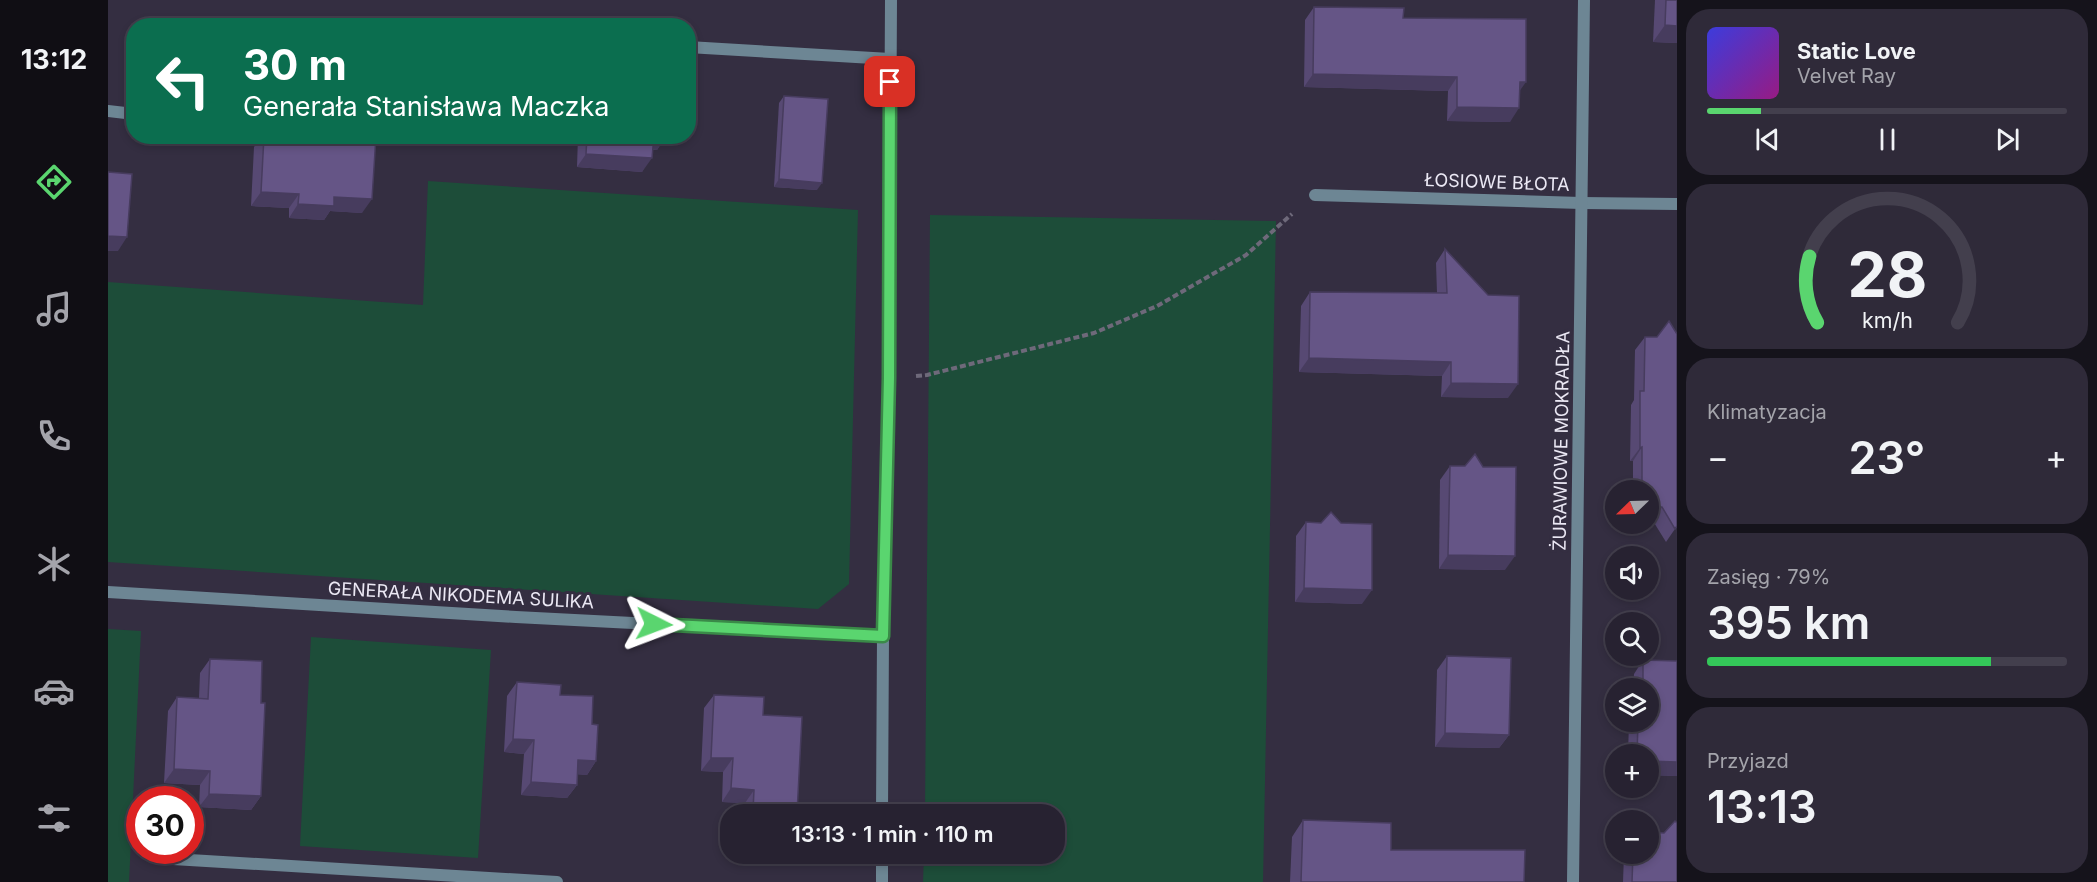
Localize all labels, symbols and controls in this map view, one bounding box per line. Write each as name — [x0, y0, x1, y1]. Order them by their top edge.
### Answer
text: Static Love — [1797, 38, 1916, 64]
text: 30 m — [243, 39, 347, 90]
icon: left — [144, 42, 222, 120]
text: 13:12 — [21, 43, 87, 76]
pin — [864, 56, 915, 107]
text: Velvet Ray — [1797, 64, 1896, 88]
icon: arrive — [873, 65, 906, 98]
text: Generała Stanisława Maczka — [243, 90, 609, 123]
icon: previous — [1751, 123, 1784, 156]
icon: pause — [1871, 123, 1904, 156]
icon: next — [1991, 123, 2024, 156]
icon: directions — [33, 161, 75, 203]
street label: ŁOSIOWE BŁOTA — [1424, 169, 1570, 195]
text: 28 — [1847, 238, 1927, 313]
icon: music — [33, 288, 75, 330]
text: km/h — [1862, 308, 1912, 334]
street label: ŻURAWIOWE MOKRADŁA — [1548, 331, 1573, 551]
text: Klimatyzacja — [1707, 400, 1827, 424]
icon: phone — [33, 415, 75, 457]
text: 23° — [1849, 430, 1925, 485]
text: − — [1707, 437, 1729, 477]
text: + — [2045, 437, 2067, 477]
north arrow — [1605, 480, 1659, 534]
map controls — [1605, 480, 1659, 864]
icon: climate — [33, 543, 75, 585]
button: sound — [1605, 546, 1659, 600]
text: Zasięg · 79% — [1707, 565, 1830, 589]
street label: GENERAŁA NIKODEMA SULIKA — [327, 578, 595, 612]
position arrow — [622, 592, 686, 656]
text: 395 km — [1707, 595, 1870, 650]
button: search — [1605, 612, 1659, 666]
icon: car — [33, 670, 75, 712]
button: layers — [1605, 678, 1659, 732]
button: + — [1605, 744, 1659, 798]
text: Przyjazd — [1707, 749, 1789, 773]
text: 13:13 — [1707, 779, 1817, 834]
speed limit sign: 30 — [126, 786, 204, 864]
icon: filters — [33, 797, 75, 839]
button: − — [1605, 810, 1659, 864]
text: 13:13 · 1 min · 110 m — [791, 821, 994, 847]

